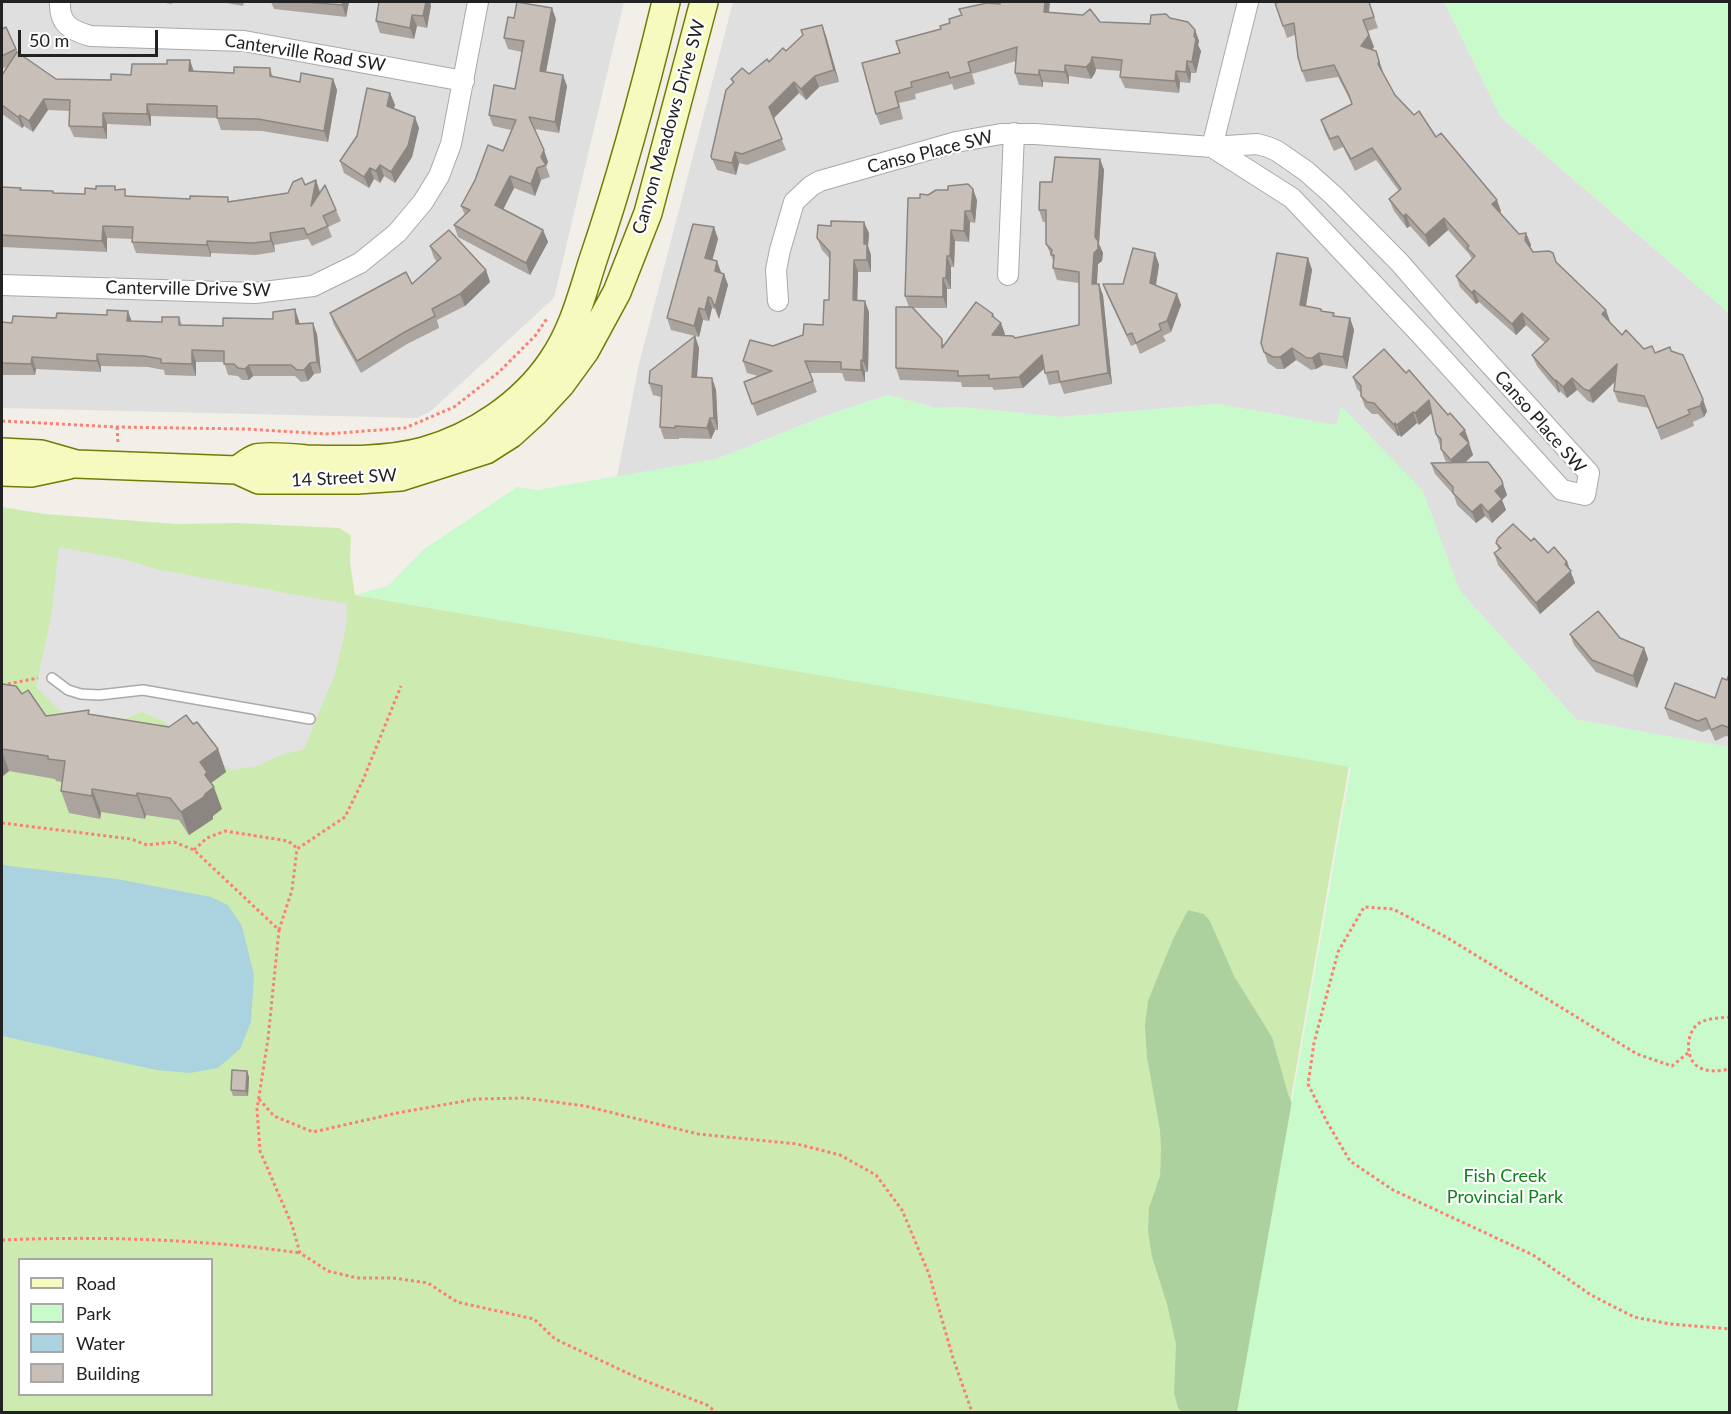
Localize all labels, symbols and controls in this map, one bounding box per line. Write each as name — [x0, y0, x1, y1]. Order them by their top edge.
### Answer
street label: Canyon Meadows Drive SW — [628, 17, 710, 237]
scale bar — [21, 18, 160, 56]
text: 50 m — [29, 29, 69, 51]
street label: Canterville Road SW — [223, 30, 387, 76]
street label: Canso Place SW — [865, 126, 995, 178]
street label: Canterville Drive SW — [105, 277, 271, 301]
street label: Canso Place SW — [1490, 366, 1590, 478]
street label: 14 Street SW — [291, 464, 397, 492]
park label: Fish Creek Provincial Park — [1447, 1165, 1563, 1208]
legend — [18, 1258, 213, 1396]
text: Road — [76, 1272, 116, 1294]
text: Park — [76, 1302, 111, 1324]
text: Water — [76, 1332, 125, 1354]
text: Building — [76, 1362, 140, 1384]

